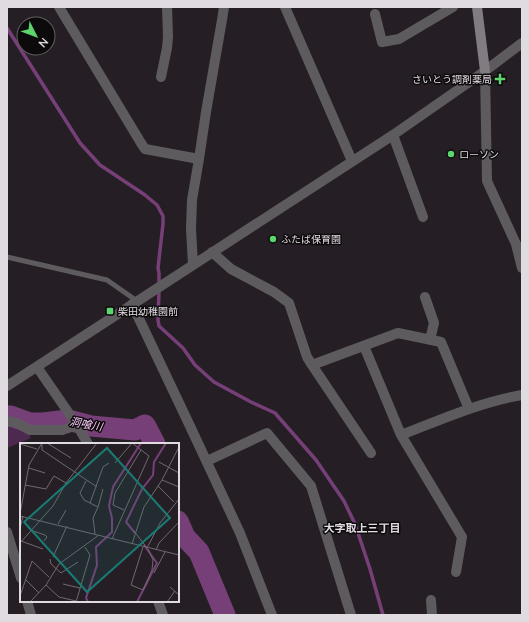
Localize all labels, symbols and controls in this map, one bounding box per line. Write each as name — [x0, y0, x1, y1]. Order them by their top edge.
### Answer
north arrow — [16, 16, 56, 56]
text: N — [35, 34, 51, 50]
place label: さいとう調剤薬局 — [412, 73, 492, 87]
marker: さいとう調剤薬局 — [495, 74, 505, 84]
place label: ローソン — [459, 148, 499, 162]
marker: ローソン — [446, 149, 456, 159]
place label: ふたば保育園 — [281, 233, 341, 247]
marker: ふたば保育園 — [268, 234, 278, 244]
place label: 柴田幼稚園前 — [118, 305, 178, 319]
marker: 柴田幼稚園前 — [105, 306, 115, 316]
water label: 洞喰川 — [68, 414, 104, 435]
inset map — [20, 443, 179, 602]
district label: 大字取上三丁目 — [324, 521, 401, 536]

